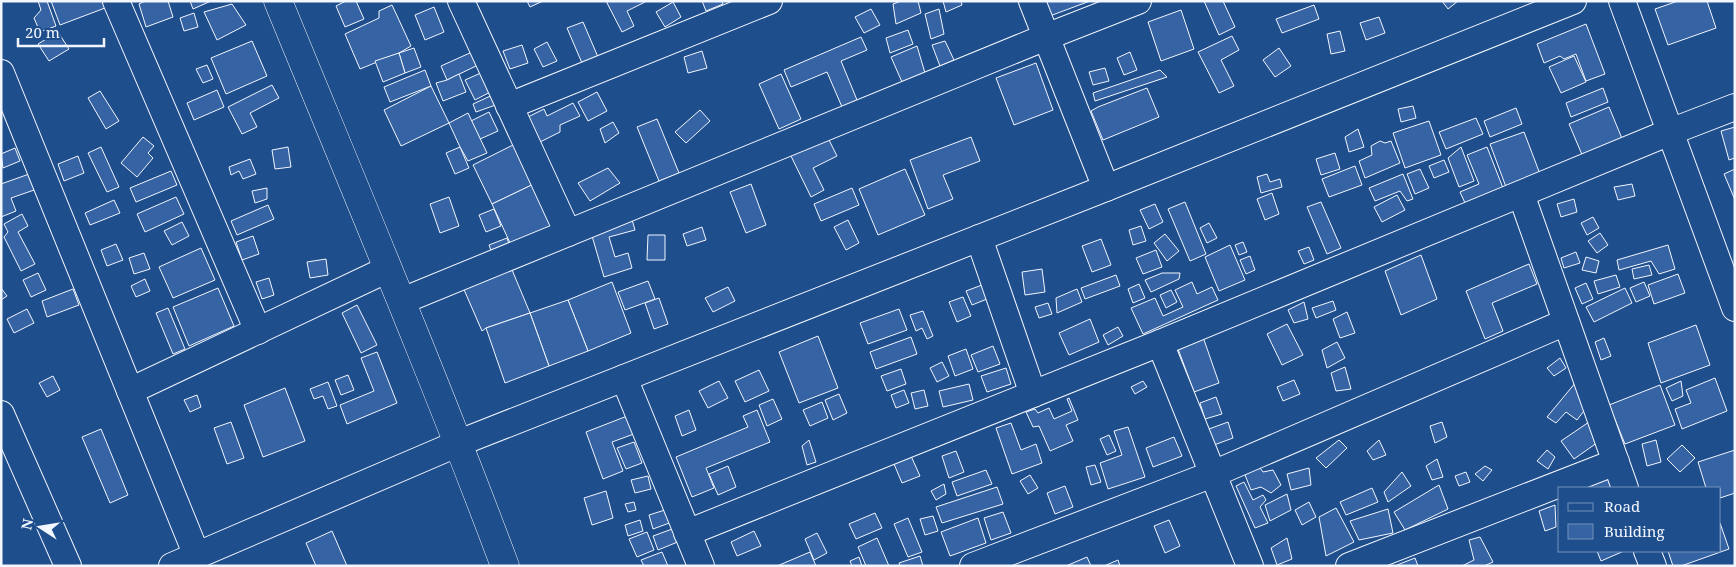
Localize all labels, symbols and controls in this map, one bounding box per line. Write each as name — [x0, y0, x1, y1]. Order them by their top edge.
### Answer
scale bar — [18, 15, 104, 47]
text: 20 m — [25, 22, 60, 42]
legend — [1558, 487, 1721, 552]
text: Road — [1604, 496, 1640, 516]
north arrow — [15, 502, 65, 552]
text: N — [16, 517, 37, 532]
text: Building — [1604, 521, 1665, 541]

